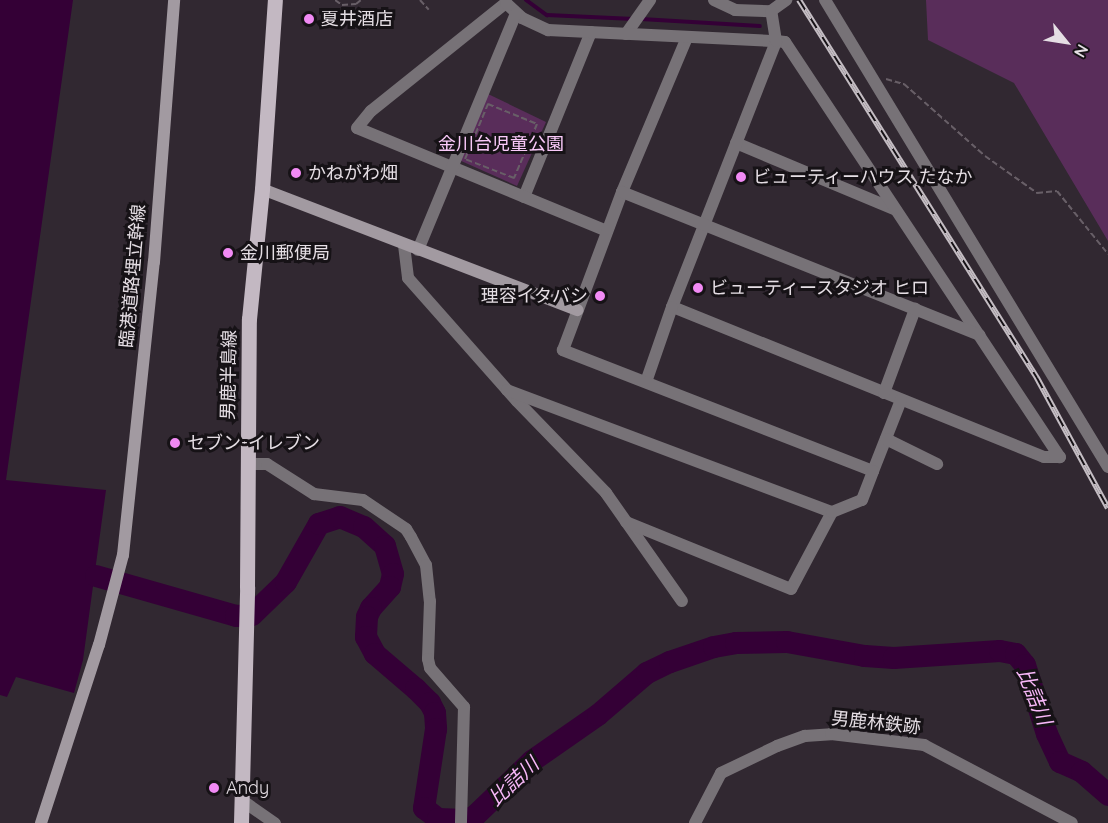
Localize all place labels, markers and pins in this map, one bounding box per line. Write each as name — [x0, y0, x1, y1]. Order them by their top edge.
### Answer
place label: 夏井酒店 — [321, 8, 393, 30]
marker: 夏井酒店 — [302, 12, 316, 26]
place label: かねがわ畑 — [308, 162, 398, 184]
marker: かねがわ畑 — [289, 166, 303, 180]
place label: ビューティーハウス たなか — [753, 166, 974, 188]
marker: ビューティーハウス たなか — [734, 170, 748, 184]
place label: 金川郵便局 — [240, 242, 330, 264]
marker: 金川郵便局 — [221, 246, 235, 260]
place label: ビューティースタジオ ヒロ — [710, 277, 931, 299]
marker: ビューティースタジオ ヒロ — [691, 281, 705, 295]
place label: 理容イタバシ — [480, 285, 588, 307]
marker: 理容イタバシ — [593, 289, 607, 303]
place label: セブン-イレブン — [187, 432, 320, 454]
marker: セブン-イレブン — [168, 436, 182, 450]
place label: Andy — [226, 777, 269, 799]
marker: Andy — [207, 781, 221, 795]

